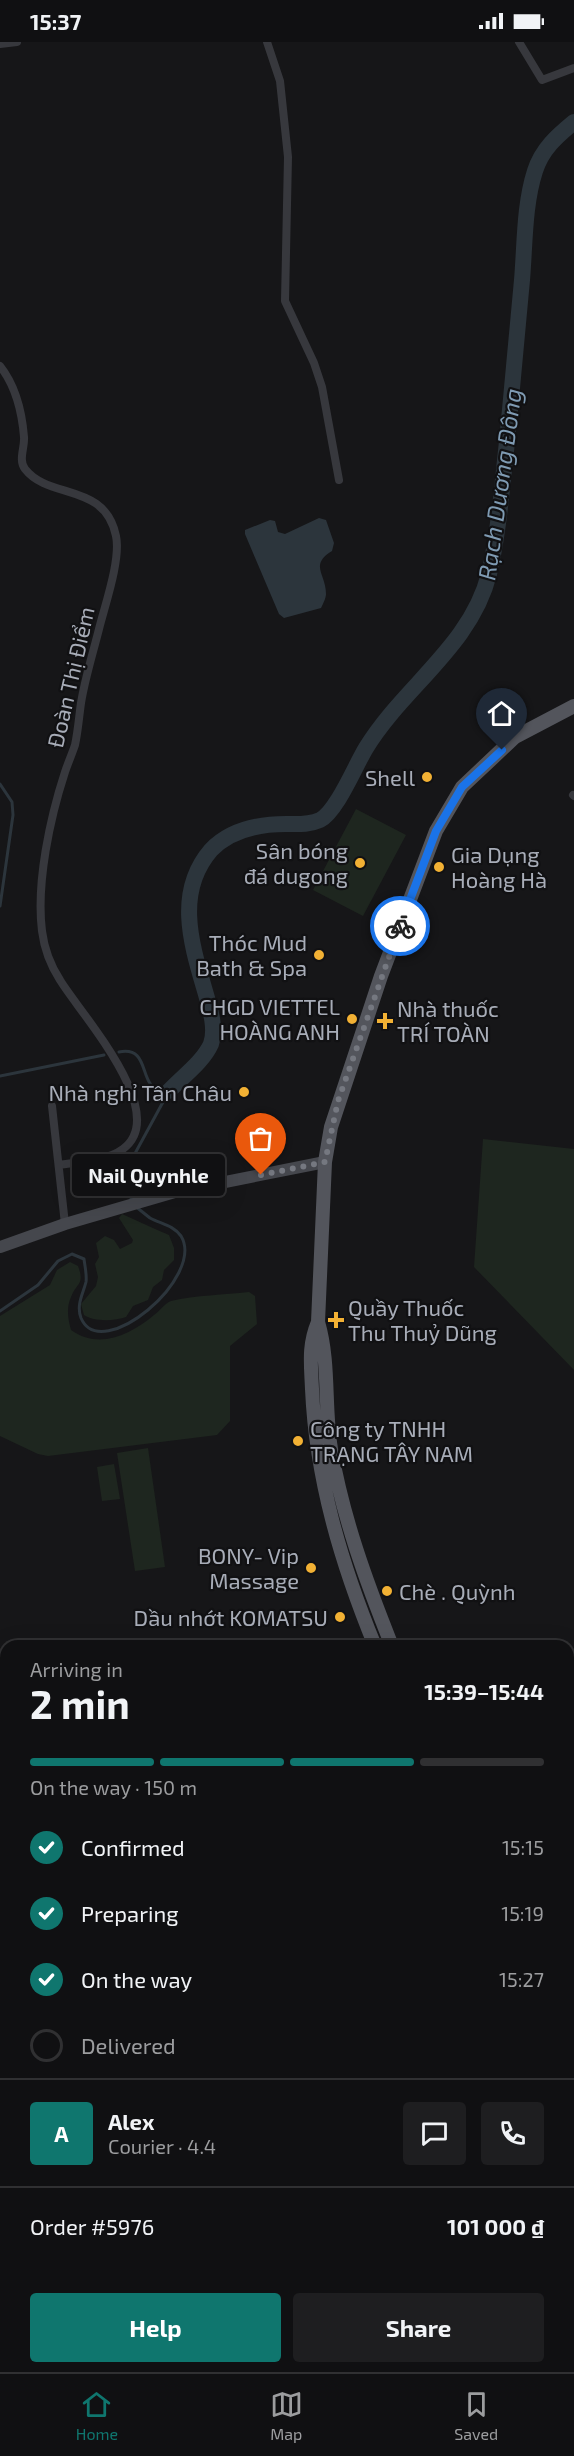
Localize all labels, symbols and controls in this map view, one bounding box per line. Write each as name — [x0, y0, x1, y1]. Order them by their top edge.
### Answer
text: 15:37 — [30, 8, 81, 34]
water label: Rạch Dương Đông — [471, 386, 527, 582]
street label: Đoàn Thị Điểm — [41, 604, 99, 750]
pin — [476, 688, 527, 750]
icon: home — [485, 697, 518, 730]
place label: Shell — [365, 764, 415, 790]
marker: Shell — [420, 770, 434, 784]
place label: Sân bóng đá dugong — [244, 837, 348, 888]
place label: Gia Dụng Hoàng Hà — [451, 841, 547, 892]
marker: Sân bóng đá dugong — [353, 856, 367, 870]
marker: Gia Dụng Hoàng Hà — [432, 860, 446, 874]
courier — [370, 896, 430, 956]
icon: bike — [384, 910, 417, 943]
place label: Thóc Mud Bath & Spa — [196, 929, 307, 980]
marker: Thóc Mud Bath & Spa — [312, 948, 326, 962]
place label: CHGD VIETTEL HOÀNG ANH — [199, 993, 340, 1044]
place label: Nhà thuốc TRÍ TOÀN — [397, 995, 499, 1046]
marker: CHGD VIETTEL HOÀNG ANH — [345, 1012, 359, 1026]
marker: Nhà thuốc TRÍ TOÀN — [378, 1014, 392, 1028]
place label: Nhà nghỉ Tân Châu — [49, 1079, 232, 1105]
marker: Nhà nghỉ Tân Châu — [237, 1085, 251, 1099]
pin — [235, 1113, 286, 1175]
icon: bag — [244, 1122, 277, 1155]
callout: Nail Quynhle — [72, 1154, 225, 1196]
text: Nail Quynhle — [88, 1163, 209, 1187]
place label: Quầy Thuốc Thu Thuỷ Dũng — [348, 1294, 497, 1345]
marker: Quầy Thuốc Thu Thuỷ Dũng — [329, 1313, 343, 1327]
place label: Công ty TNHH TRẠNG TÂY NAM — [310, 1415, 473, 1466]
marker: Công ty TNHH TRẠNG TÂY NAM — [291, 1434, 305, 1448]
place label: BONY- Vip Massage — [198, 1542, 299, 1593]
marker: BONY- Vip Massage — [304, 1561, 318, 1575]
place label: Chè . Quỳnh — [399, 1578, 515, 1605]
marker: Chè . Quỳnh — [380, 1584, 394, 1598]
place label: Dầu nhớt KOMATSU — [134, 1604, 328, 1630]
marker: Dầu nhớt KOMATSU — [333, 1610, 347, 1624]
text: Arriving in — [30, 1657, 123, 1681]
text: 15:39–15:44 — [424, 1678, 544, 1704]
text: 2 min — [30, 1680, 130, 1727]
text: On the way · 150 m — [30, 1775, 197, 1799]
icon: check — [30, 1831, 63, 1864]
text: Confirmed — [81, 1834, 185, 1860]
text: 15:15 — [502, 1835, 544, 1859]
icon: check — [30, 1897, 63, 1930]
text: Preparing — [81, 1900, 179, 1926]
text: 15:19 — [501, 1901, 544, 1925]
icon: check — [30, 1963, 63, 1996]
text: On the way — [81, 1966, 192, 1992]
text: 15:27 — [499, 1967, 544, 1991]
text: Delivered — [81, 2032, 176, 2058]
button: chat — [403, 2102, 466, 2165]
button: phone — [481, 2102, 544, 2165]
text: Alex — [108, 2108, 154, 2134]
text: A — [54, 2120, 69, 2146]
text: Courier · 4.4 — [108, 2134, 216, 2158]
text: Order #5976 — [30, 2213, 154, 2239]
text: 101 000 ₫ — [447, 2213, 544, 2239]
button: Help — [30, 2293, 281, 2362]
button: Share — [293, 2293, 544, 2362]
tab: Home — [76, 2388, 118, 2443]
tab: Map — [270, 2388, 303, 2443]
tab: Saved — [454, 2388, 498, 2443]

